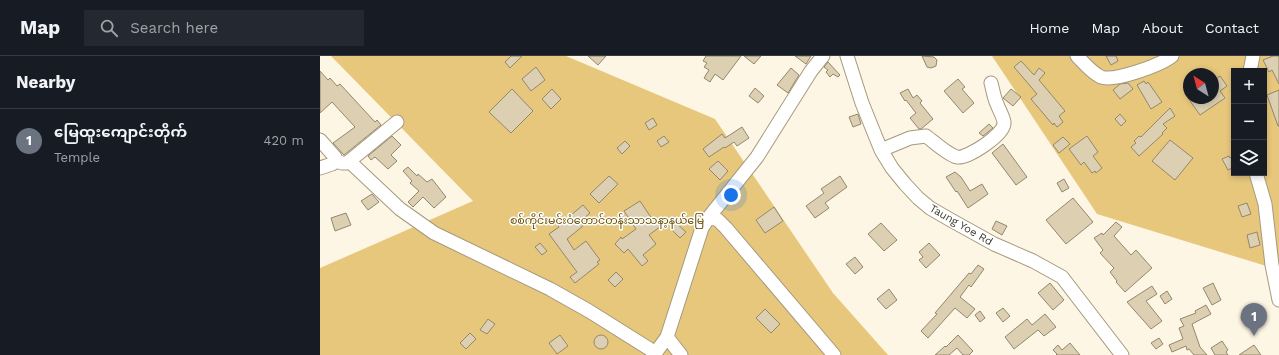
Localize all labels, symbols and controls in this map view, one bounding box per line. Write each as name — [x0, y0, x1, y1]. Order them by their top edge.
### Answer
search box — [84, 10, 364, 46]
text: Map — [20, 16, 60, 39]
icon: search — [98, 17, 120, 39]
text: Search here — [130, 19, 218, 37]
text: Home — [1029, 20, 1069, 36]
text: Map — [1091, 20, 1120, 36]
text: About — [1142, 20, 1183, 36]
text: Contact — [1205, 20, 1259, 36]
north arrow — [1183, 68, 1219, 104]
map controls — [1231, 68, 1267, 176]
button: + — [1231, 68, 1267, 104]
text: Nearby — [16, 72, 75, 92]
button: − — [1231, 104, 1267, 140]
text: မြေထူးကျောင်းတိုက် — [54, 123, 187, 141]
text: 1 — [26, 133, 32, 148]
text: 420 m — [264, 133, 304, 148]
button: layers — [1231, 140, 1267, 176]
text: Temple — [54, 150, 100, 165]
your location — [721, 185, 741, 205]
street label: Taung Yoe Rd — [927, 202, 995, 248]
park label: စစ်ကိုင်းမင်းဝံတောင်တန်းသာသနာ့နယ်မြေ — [510, 213, 704, 229]
pin: 1 — [1241, 303, 1267, 336]

